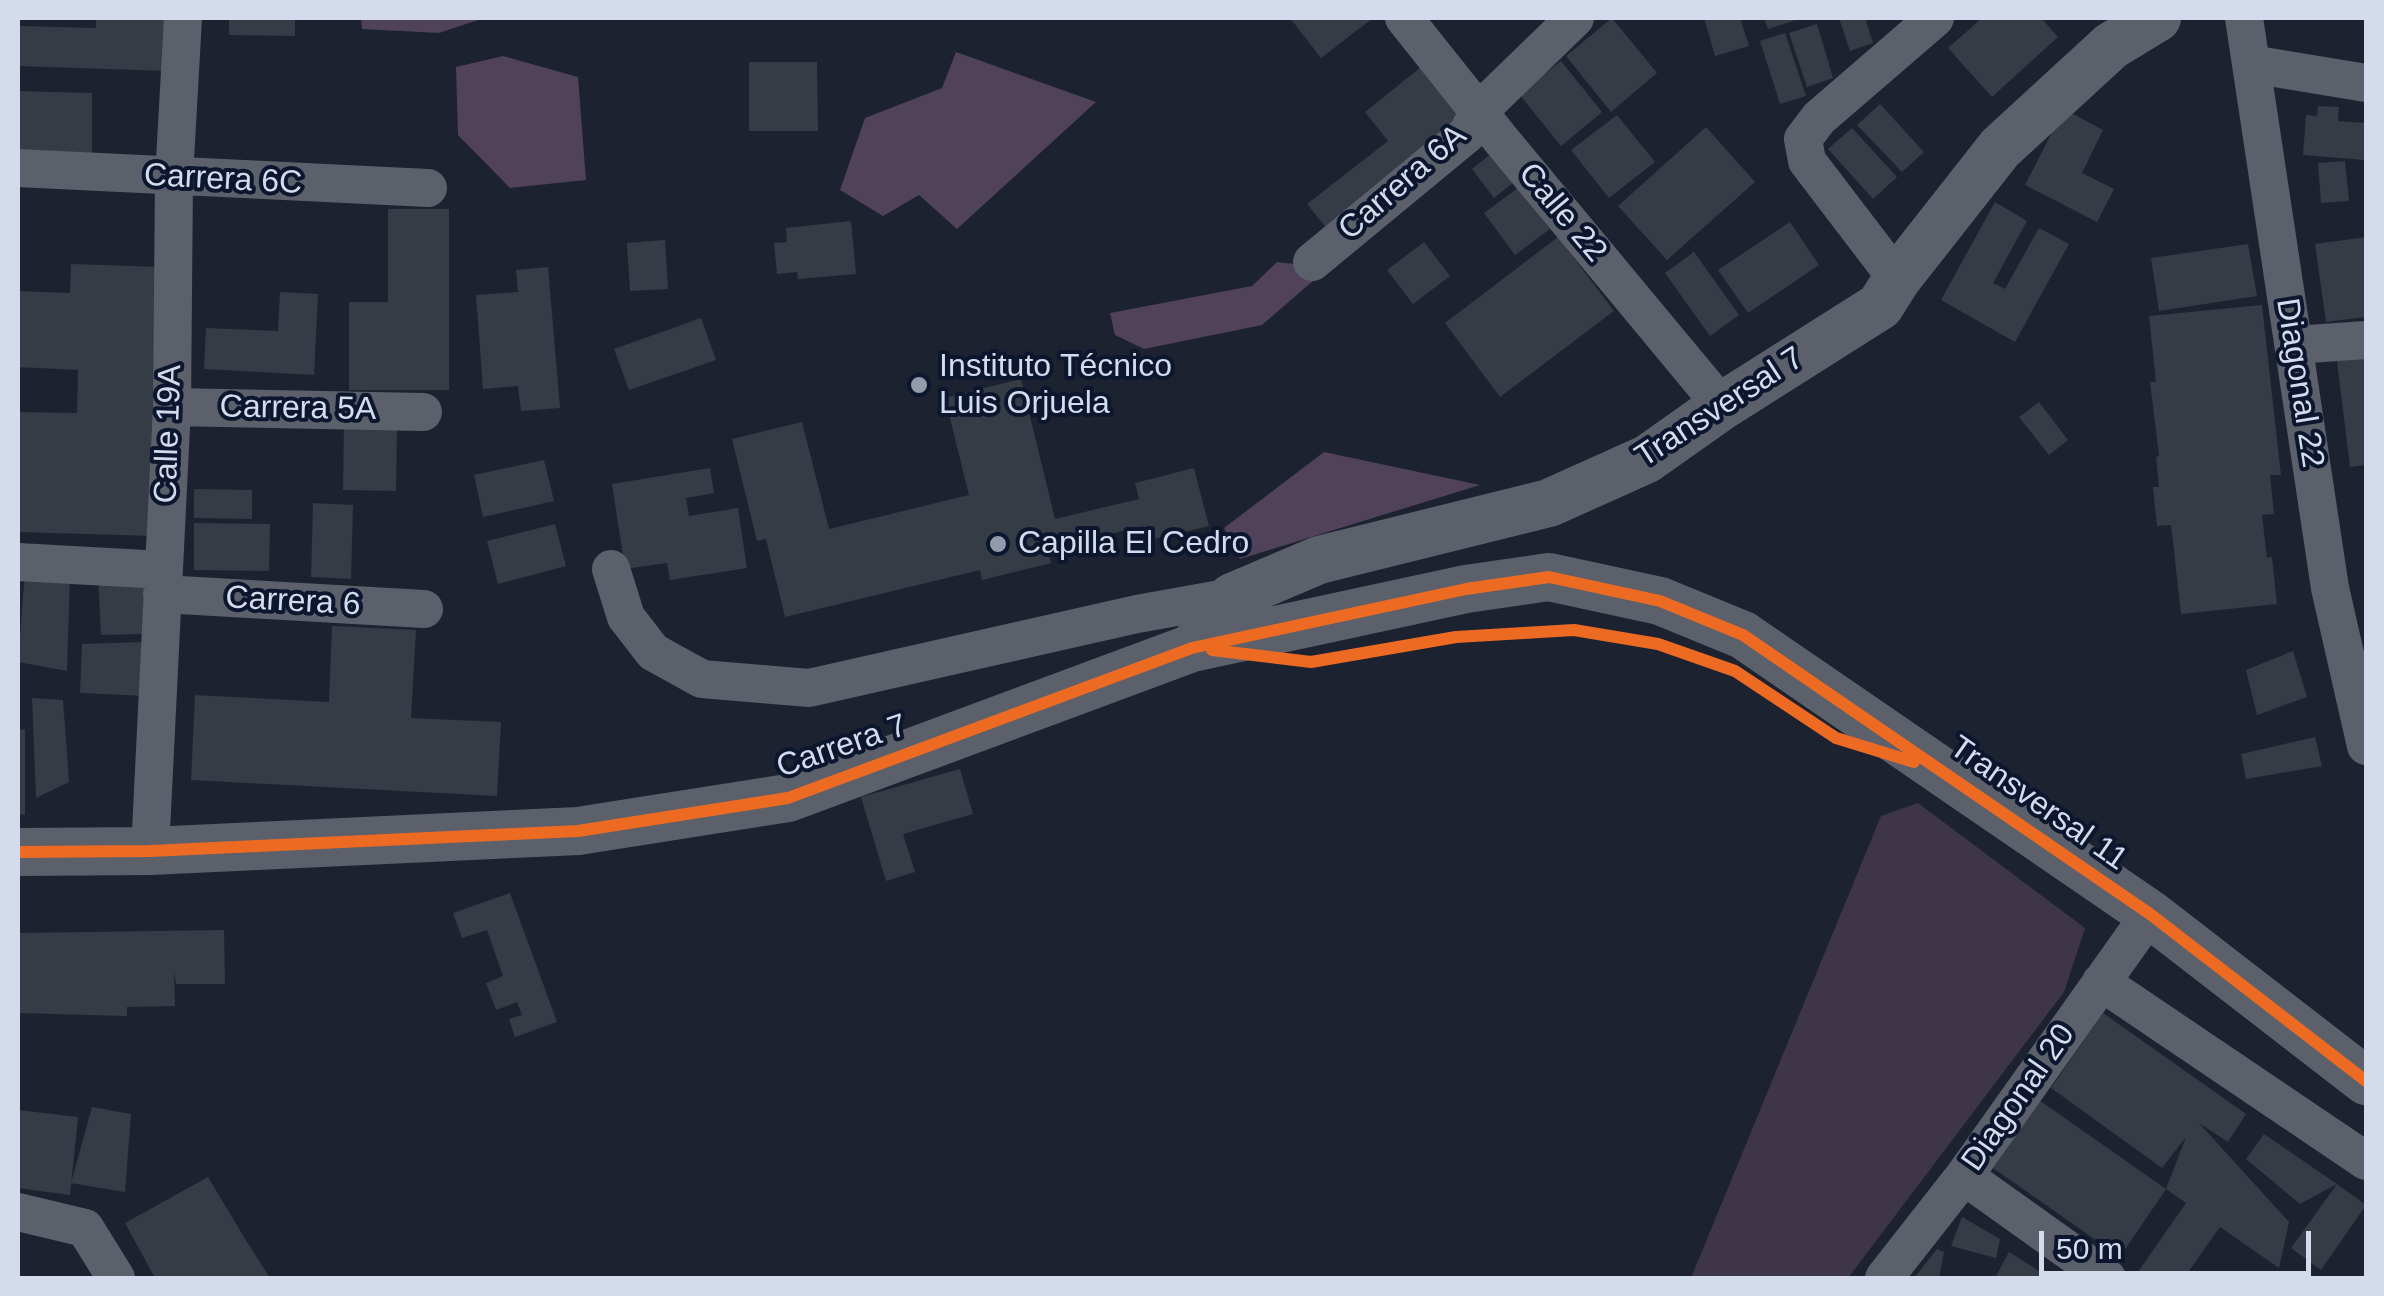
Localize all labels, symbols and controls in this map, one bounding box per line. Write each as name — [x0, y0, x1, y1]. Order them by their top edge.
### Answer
street label: Carrera 6A — [1331, 117, 1475, 249]
street label: Calle 22 — [1510, 156, 1614, 270]
street label: Carrera 6C — [143, 157, 303, 203]
street label: Diagonal 22 — [2267, 296, 2331, 470]
street label: Transversal 7 — [1629, 339, 1811, 477]
place label: Instituto Técnico Luis Orjuela — [939, 348, 1172, 423]
street label: Calle 19A — [147, 364, 191, 504]
marker: Instituto Técnico Luis Orjuela — [908, 374, 930, 396]
street label: Carrera 5A — [219, 388, 377, 430]
place label: Capilla El Cedro — [1018, 525, 1249, 563]
marker: Capilla El Cedro — [987, 533, 1009, 555]
street label: Carrera 6 — [225, 579, 361, 625]
street label: Carrera 7 — [772, 707, 912, 787]
street label: Transversal 11 — [1942, 729, 2134, 879]
street label: Diagonal 20 — [1954, 1017, 2084, 1179]
scale bar — [2044, 1211, 2316, 1273]
text: 50 m — [2056, 1232, 2123, 1265]

